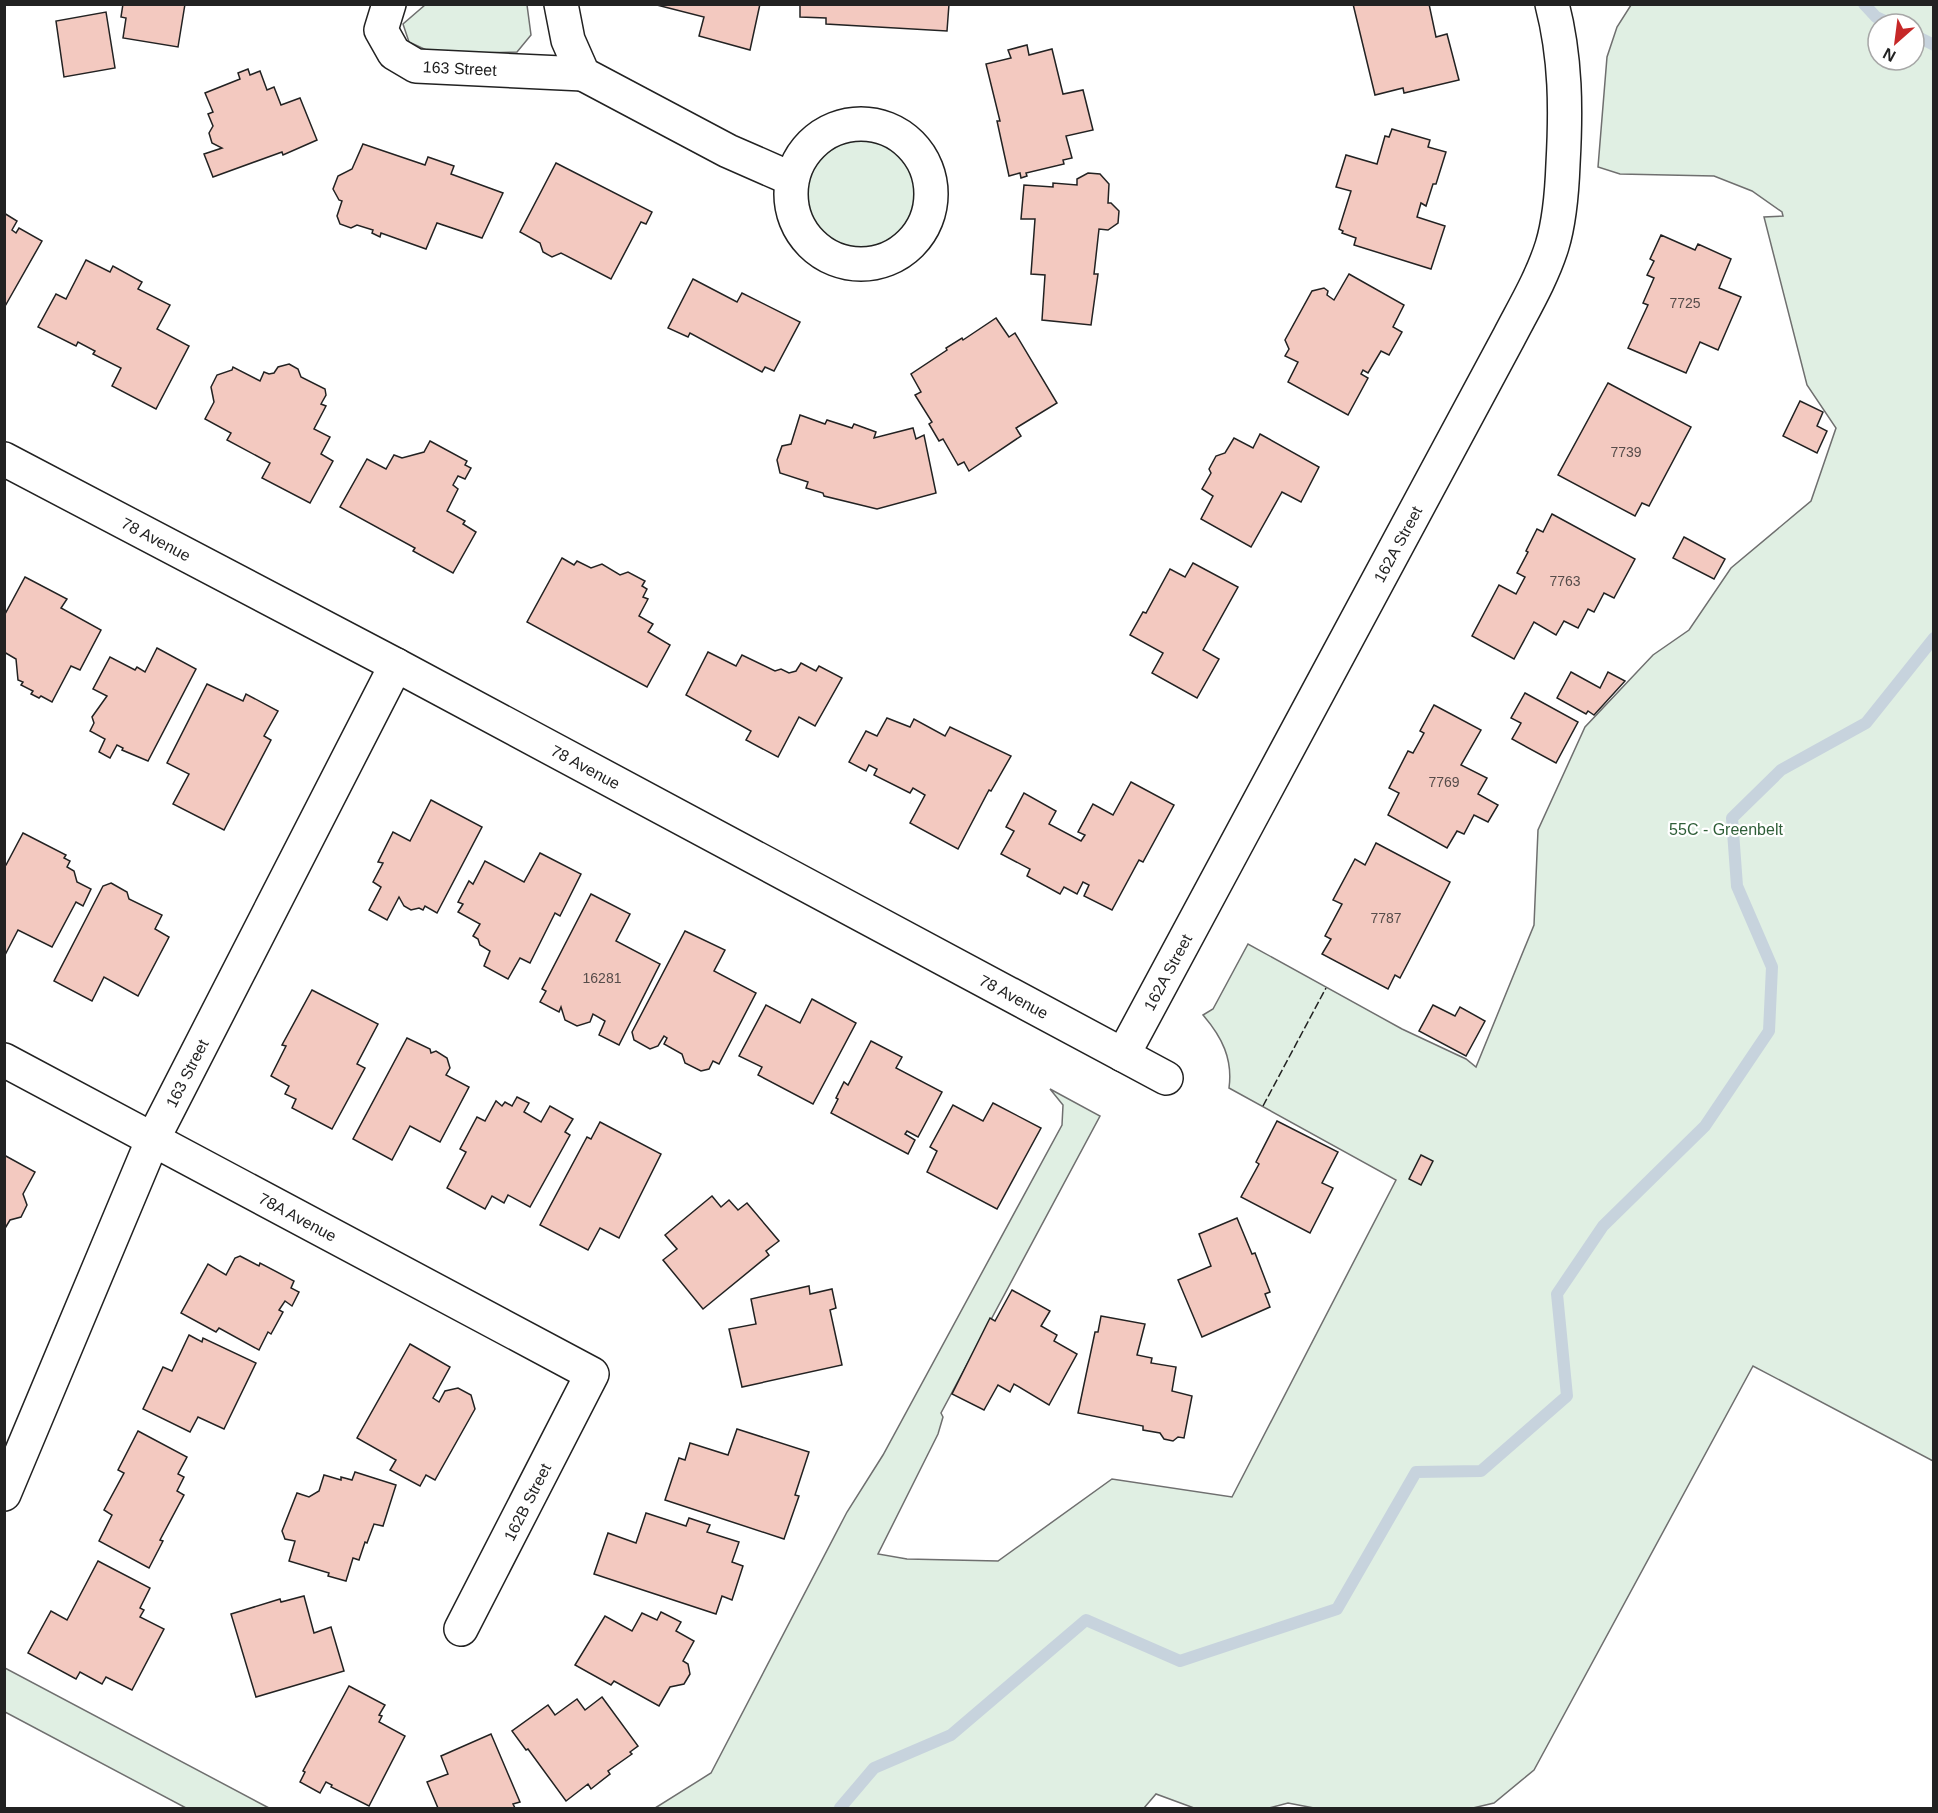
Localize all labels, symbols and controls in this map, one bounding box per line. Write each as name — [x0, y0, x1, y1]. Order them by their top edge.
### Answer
north arrow — [1866, 12, 1926, 72]
text: N — [1880, 45, 1898, 65]
street label: 163 Street — [422, 58, 498, 79]
house number: 7725 — [1669, 295, 1701, 311]
house number: 7739 — [1610, 444, 1642, 460]
street label: 162A Street — [1371, 503, 1426, 585]
street label: 78 Avenue — [119, 514, 193, 565]
house number: 7763 — [1549, 573, 1581, 589]
street label: 78 Avenue — [548, 742, 623, 792]
house number: 7769 — [1428, 774, 1460, 790]
park label: 55C - Greenbelt — [1669, 821, 1783, 838]
house number: 7787 — [1370, 910, 1402, 926]
street label: 162A Street — [1141, 931, 1196, 1013]
house number: 16281 — [583, 970, 622, 986]
street label: 78 Avenue — [976, 972, 1051, 1022]
street label: 163 Street — [163, 1036, 212, 1110]
street label: 78A Avenue — [256, 1190, 339, 1245]
street label: 162B Street — [501, 1460, 554, 1544]

